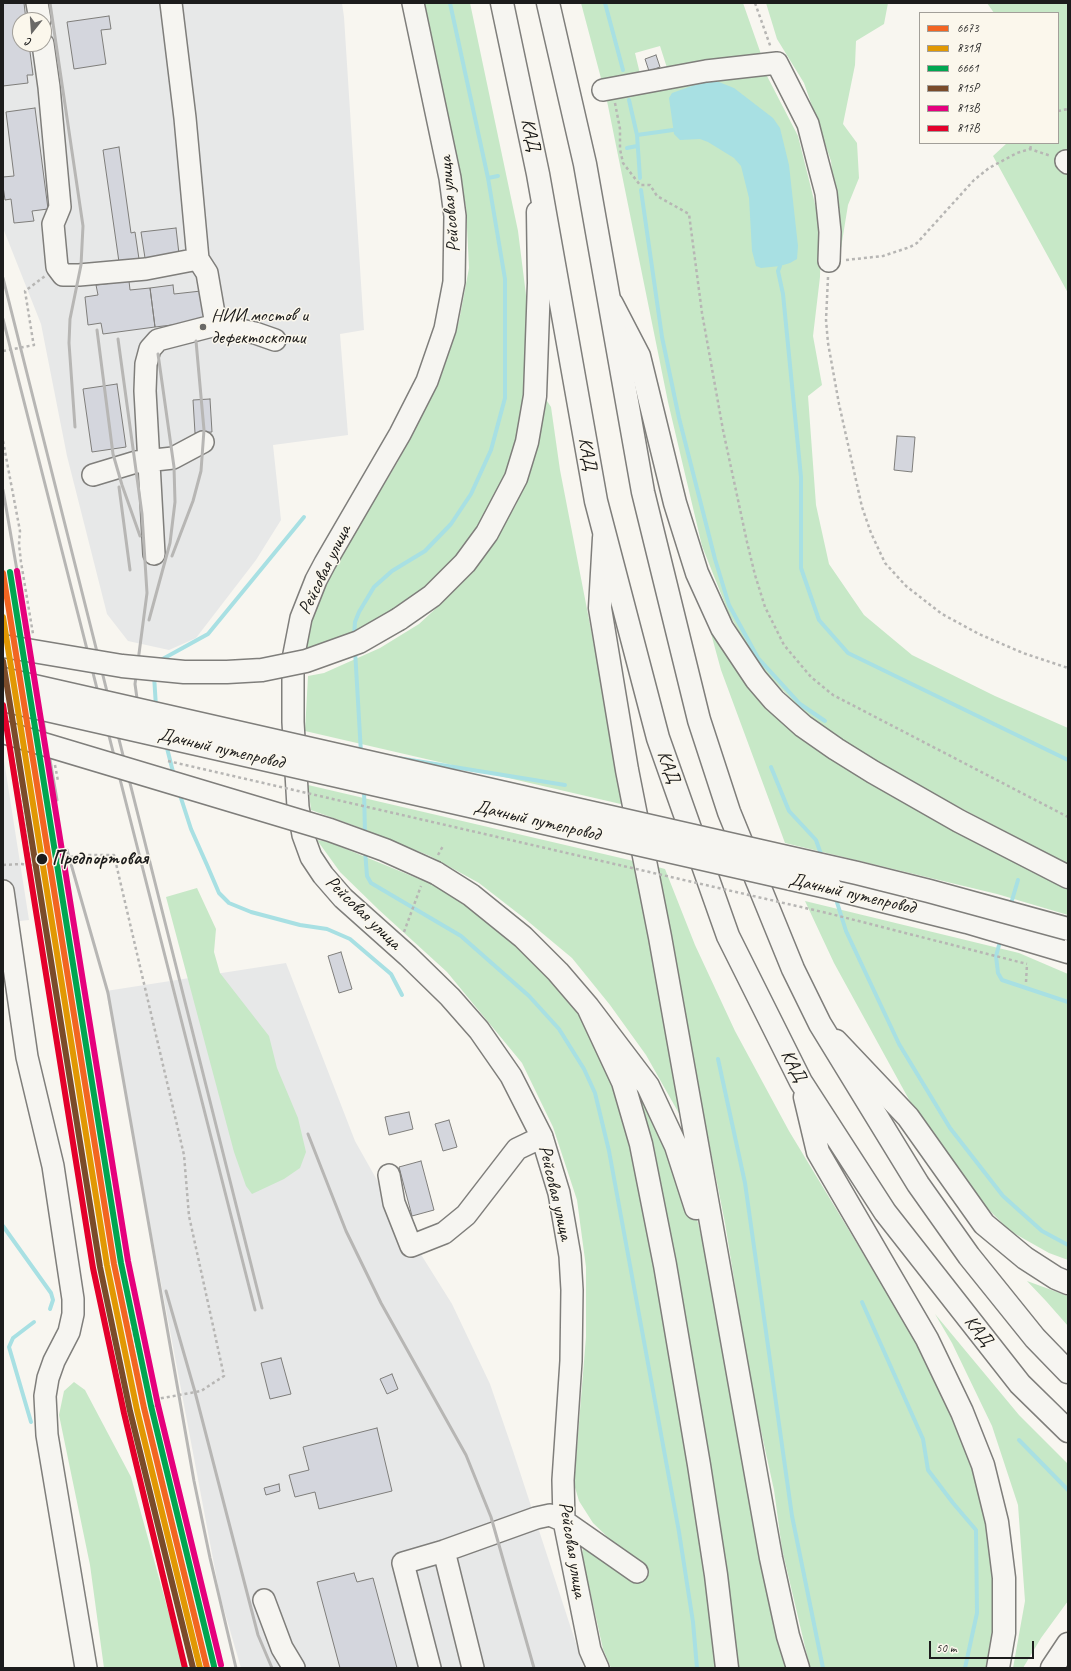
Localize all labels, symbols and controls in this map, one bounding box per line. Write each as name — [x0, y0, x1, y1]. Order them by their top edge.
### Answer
north arrow — [12, 12, 52, 52]
legend — [919, 12, 1059, 144]
text: 6673 — [957, 20, 979, 36]
text: С — [24, 35, 33, 50]
text: 831Я — [957, 40, 980, 56]
text: 6661 — [957, 60, 979, 76]
text: 815Р — [957, 80, 979, 96]
text: 813В — [957, 100, 979, 116]
street label: КАД — [515, 117, 545, 153]
text: 817В — [957, 120, 979, 136]
street label: Рейсовая улица — [434, 155, 466, 253]
place label: НИИ мостов и дефектоскопии — [211, 305, 308, 349]
marker: НИИ мостов и дефектоскопии — [198, 322, 208, 332]
street label: КАД — [573, 436, 601, 472]
street label: Рейсовая улица — [294, 522, 356, 618]
street label: Дачный путепровод — [156, 723, 286, 775]
street label: КАД — [652, 748, 684, 786]
street label: Дачный путепровод — [472, 795, 602, 847]
place label: Предпортовая — [52, 848, 148, 870]
marker: Предпортовая — [35, 852, 49, 866]
street label: Дачный путепровод — [787, 868, 917, 920]
street label: Рейсовая улица — [320, 871, 406, 955]
street label: КАД — [775, 1046, 811, 1086]
street label: Рейсовая улица — [533, 1143, 577, 1243]
street label: КАД — [959, 1311, 997, 1351]
street label: Рейсовая улица — [553, 1500, 591, 1600]
scale bar — [931, 1633, 1036, 1659]
text: 50 m — [936, 1640, 956, 1656]

